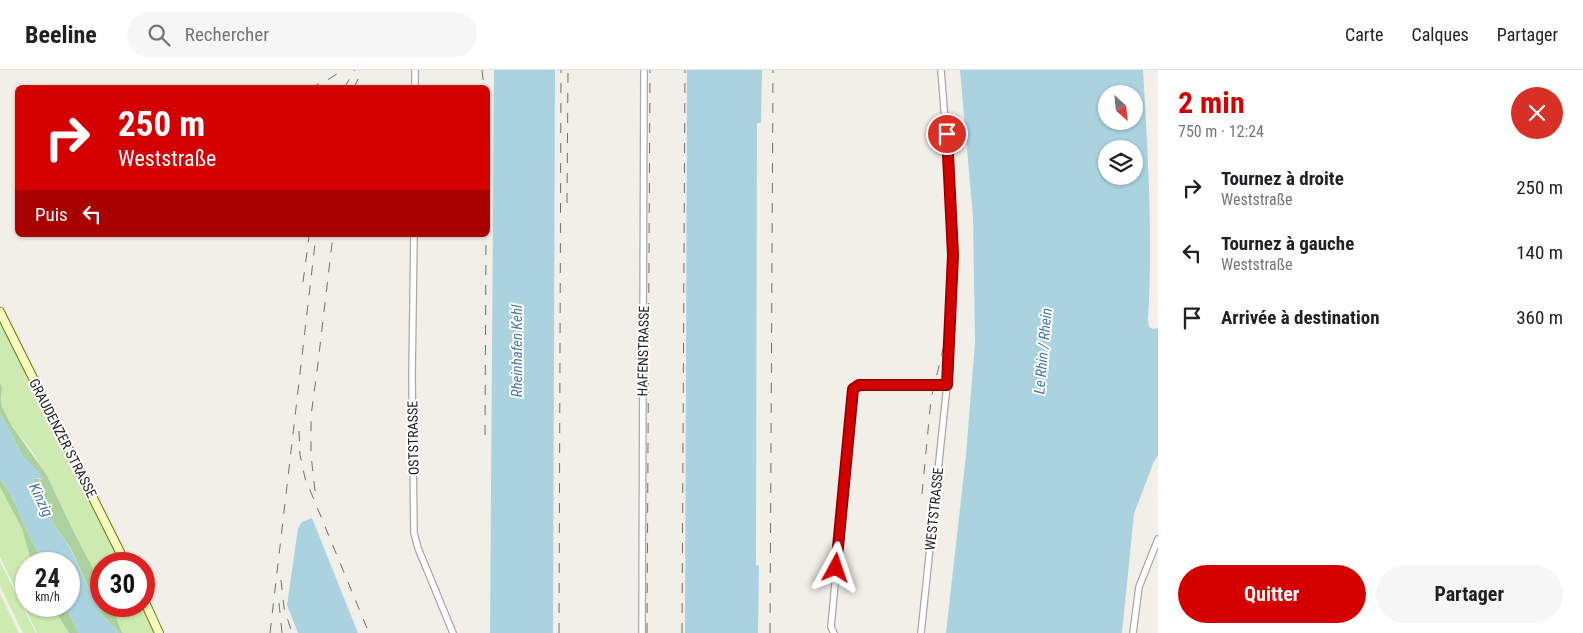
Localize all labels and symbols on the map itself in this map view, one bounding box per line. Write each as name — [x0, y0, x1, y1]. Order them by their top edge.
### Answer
north arrow — [1098, 85, 1142, 130]
pin — [926, 113, 968, 155]
water label: Rheinhafen Kehl — [508, 304, 526, 397]
street label: HAFENSTRASSE — [634, 305, 652, 397]
water label: Le Rhin / Rhein — [1030, 307, 1056, 395]
street label: GRAUDENZER STRASSE — [26, 376, 100, 500]
street label: OSTSTRASSE — [404, 401, 422, 475]
street label: WESTSTRASSE — [922, 467, 946, 551]
water label: Kinzig — [25, 480, 57, 520]
position arrow — [809, 541, 861, 593]
speed limit sign: 30 — [90, 552, 155, 617]

